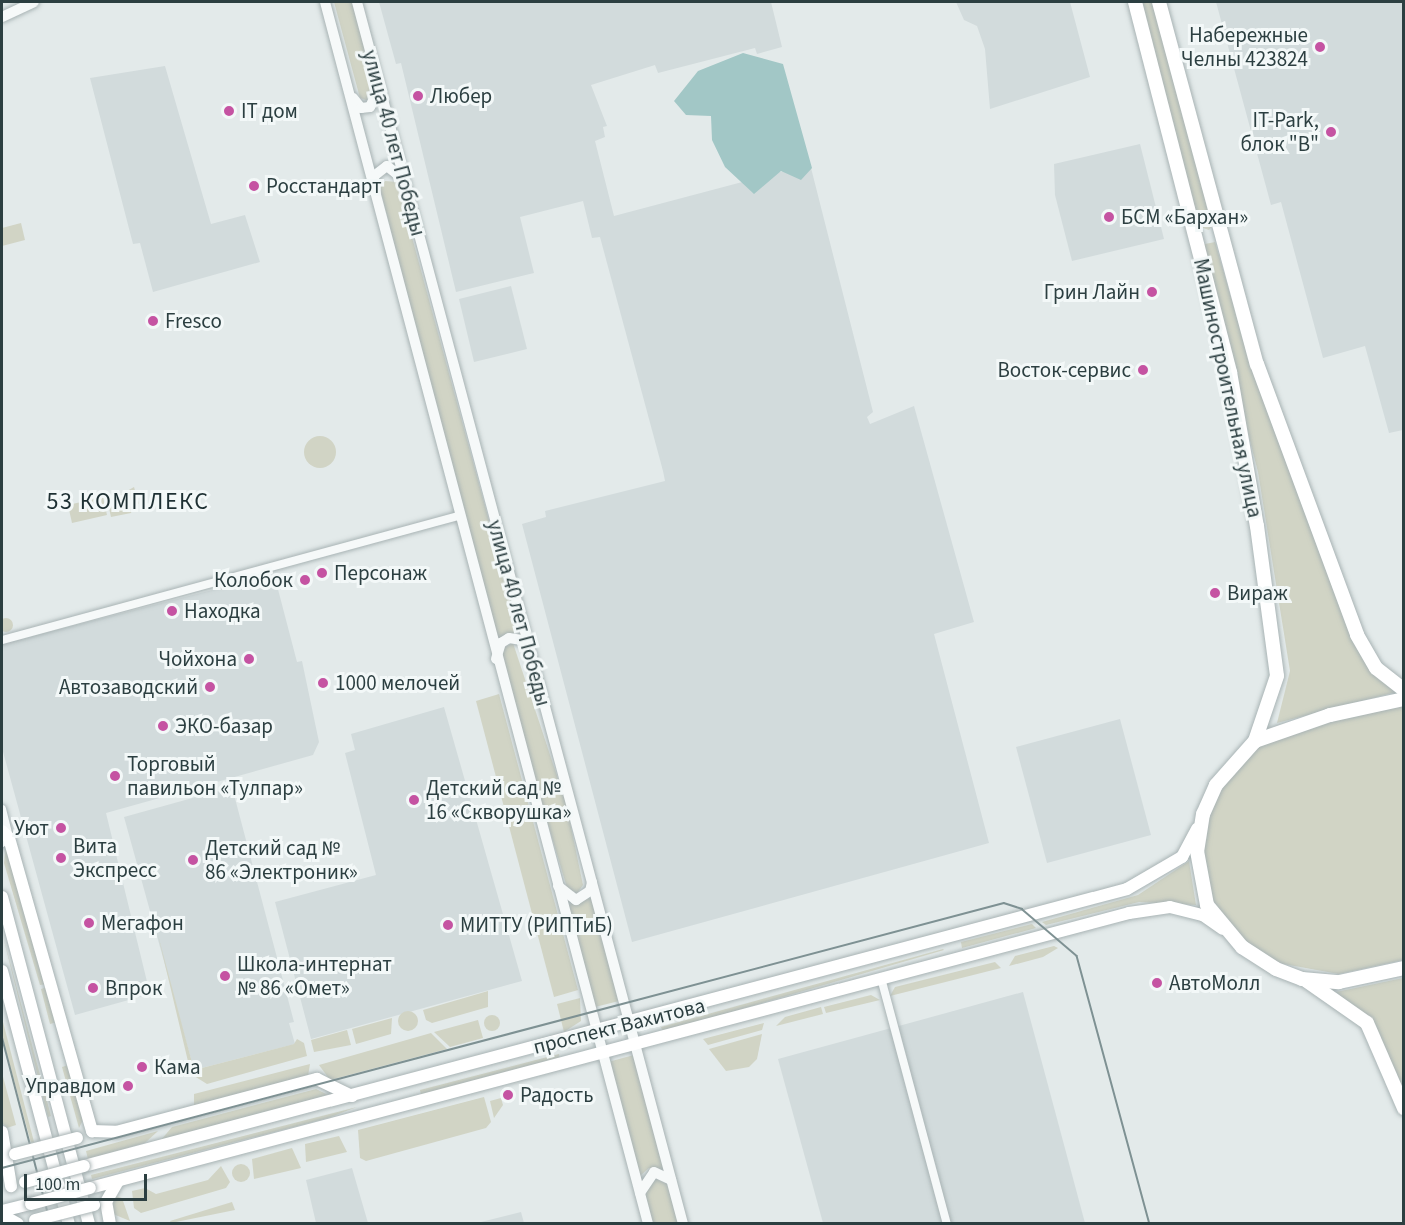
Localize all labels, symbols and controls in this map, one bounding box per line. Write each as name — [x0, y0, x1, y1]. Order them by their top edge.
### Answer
place label: Набережные Челны 423824 — [1181, 22, 1308, 72]
marker: Набережные Челны 423824 — [1313, 40, 1327, 54]
street label: улица 40 лет Победы — [357, 47, 431, 239]
place label: Любер — [430, 83, 492, 109]
marker: Любер — [411, 89, 425, 103]
place label: IT дом — [241, 98, 298, 124]
marker: IT дом — [222, 104, 236, 118]
place label: IT-Park, блок "В" — [1240, 107, 1319, 157]
marker: IT-Park, блок "В" — [1324, 125, 1338, 139]
place label: Росстандарт — [266, 173, 382, 199]
marker: Росстандарт — [247, 179, 261, 193]
place label: БСМ «Бархан» — [1121, 204, 1248, 230]
marker: БСМ «Бархан» — [1102, 210, 1116, 224]
street label: Машиностроительная улица — [1188, 256, 1268, 520]
place label: Грин Лайн — [1044, 279, 1140, 305]
marker: Грин Лайн — [1145, 285, 1159, 299]
place label: Fresco — [165, 308, 222, 334]
marker: Fresco — [146, 314, 160, 328]
place label: Восток-сервис — [997, 357, 1131, 383]
marker: Восток-сервис — [1136, 363, 1150, 377]
district label: 53 КОМПЛЕКС — [47, 488, 209, 516]
street label: улица 40 лет Победы — [482, 517, 556, 709]
place label: Персонаж — [334, 560, 427, 586]
marker: Персонаж — [315, 566, 329, 580]
place label: Колобок — [214, 567, 293, 593]
marker: Колобок — [298, 573, 312, 587]
place label: Вираж — [1227, 580, 1288, 606]
marker: Вираж — [1208, 586, 1222, 600]
place label: Находка — [184, 598, 261, 624]
marker: Находка — [165, 604, 179, 618]
place label: Чойхона — [158, 646, 237, 672]
marker: Чойхона — [242, 652, 256, 666]
place label: 1000 мелочей — [335, 670, 460, 696]
place label: Автозаводский — [59, 674, 198, 700]
marker: 1000 мелочей — [316, 676, 330, 690]
marker: Автозаводский — [203, 680, 217, 694]
place label: ЭКО-базар — [175, 713, 273, 739]
marker: ЭКО-базар — [156, 719, 170, 733]
place label: Торговый павильон «Тулпар» — [127, 751, 303, 801]
marker: Торговый павильон «Тулпар» — [108, 769, 122, 783]
place label: Детский сад № 16 «Скворушка» — [426, 775, 571, 825]
marker: Детский сад № 16 «Скворушка» — [407, 793, 421, 807]
place label: Уют — [14, 815, 49, 841]
marker: Уют — [54, 821, 68, 835]
place label: Вита Экспресс — [73, 833, 157, 883]
place label: Детский сад № 86 «Электроник» — [205, 835, 358, 885]
marker: Вита Экспресс — [54, 851, 68, 865]
marker: Детский сад № 86 «Электроник» — [186, 853, 200, 867]
place label: Мегафон — [101, 910, 184, 936]
place label: МИТТУ (РИПТиБ) — [460, 912, 613, 938]
marker: Мегафон — [82, 916, 96, 930]
marker: МИТТУ (РИПТиБ) — [441, 918, 455, 932]
place label: Школа-интернат № 86 «Омет» — [237, 951, 392, 1001]
marker: Школа-интернат № 86 «Омет» — [218, 969, 232, 983]
place label: АвтоМолл — [1169, 970, 1260, 996]
place label: Впрок — [105, 975, 162, 1001]
marker: АвтоМолл — [1150, 976, 1164, 990]
marker: Впрок — [86, 981, 100, 995]
street label: проспект Вахитова — [530, 992, 708, 1060]
place label: Кама — [154, 1054, 201, 1080]
marker: Кама — [135, 1060, 149, 1074]
place label: Управдом — [26, 1073, 116, 1099]
marker: Управдом — [121, 1079, 135, 1093]
place label: Радость — [520, 1082, 593, 1108]
marker: Радость — [501, 1088, 515, 1102]
scale bar — [27, 1162, 150, 1200]
text: 100 m — [35, 1172, 80, 1197]

